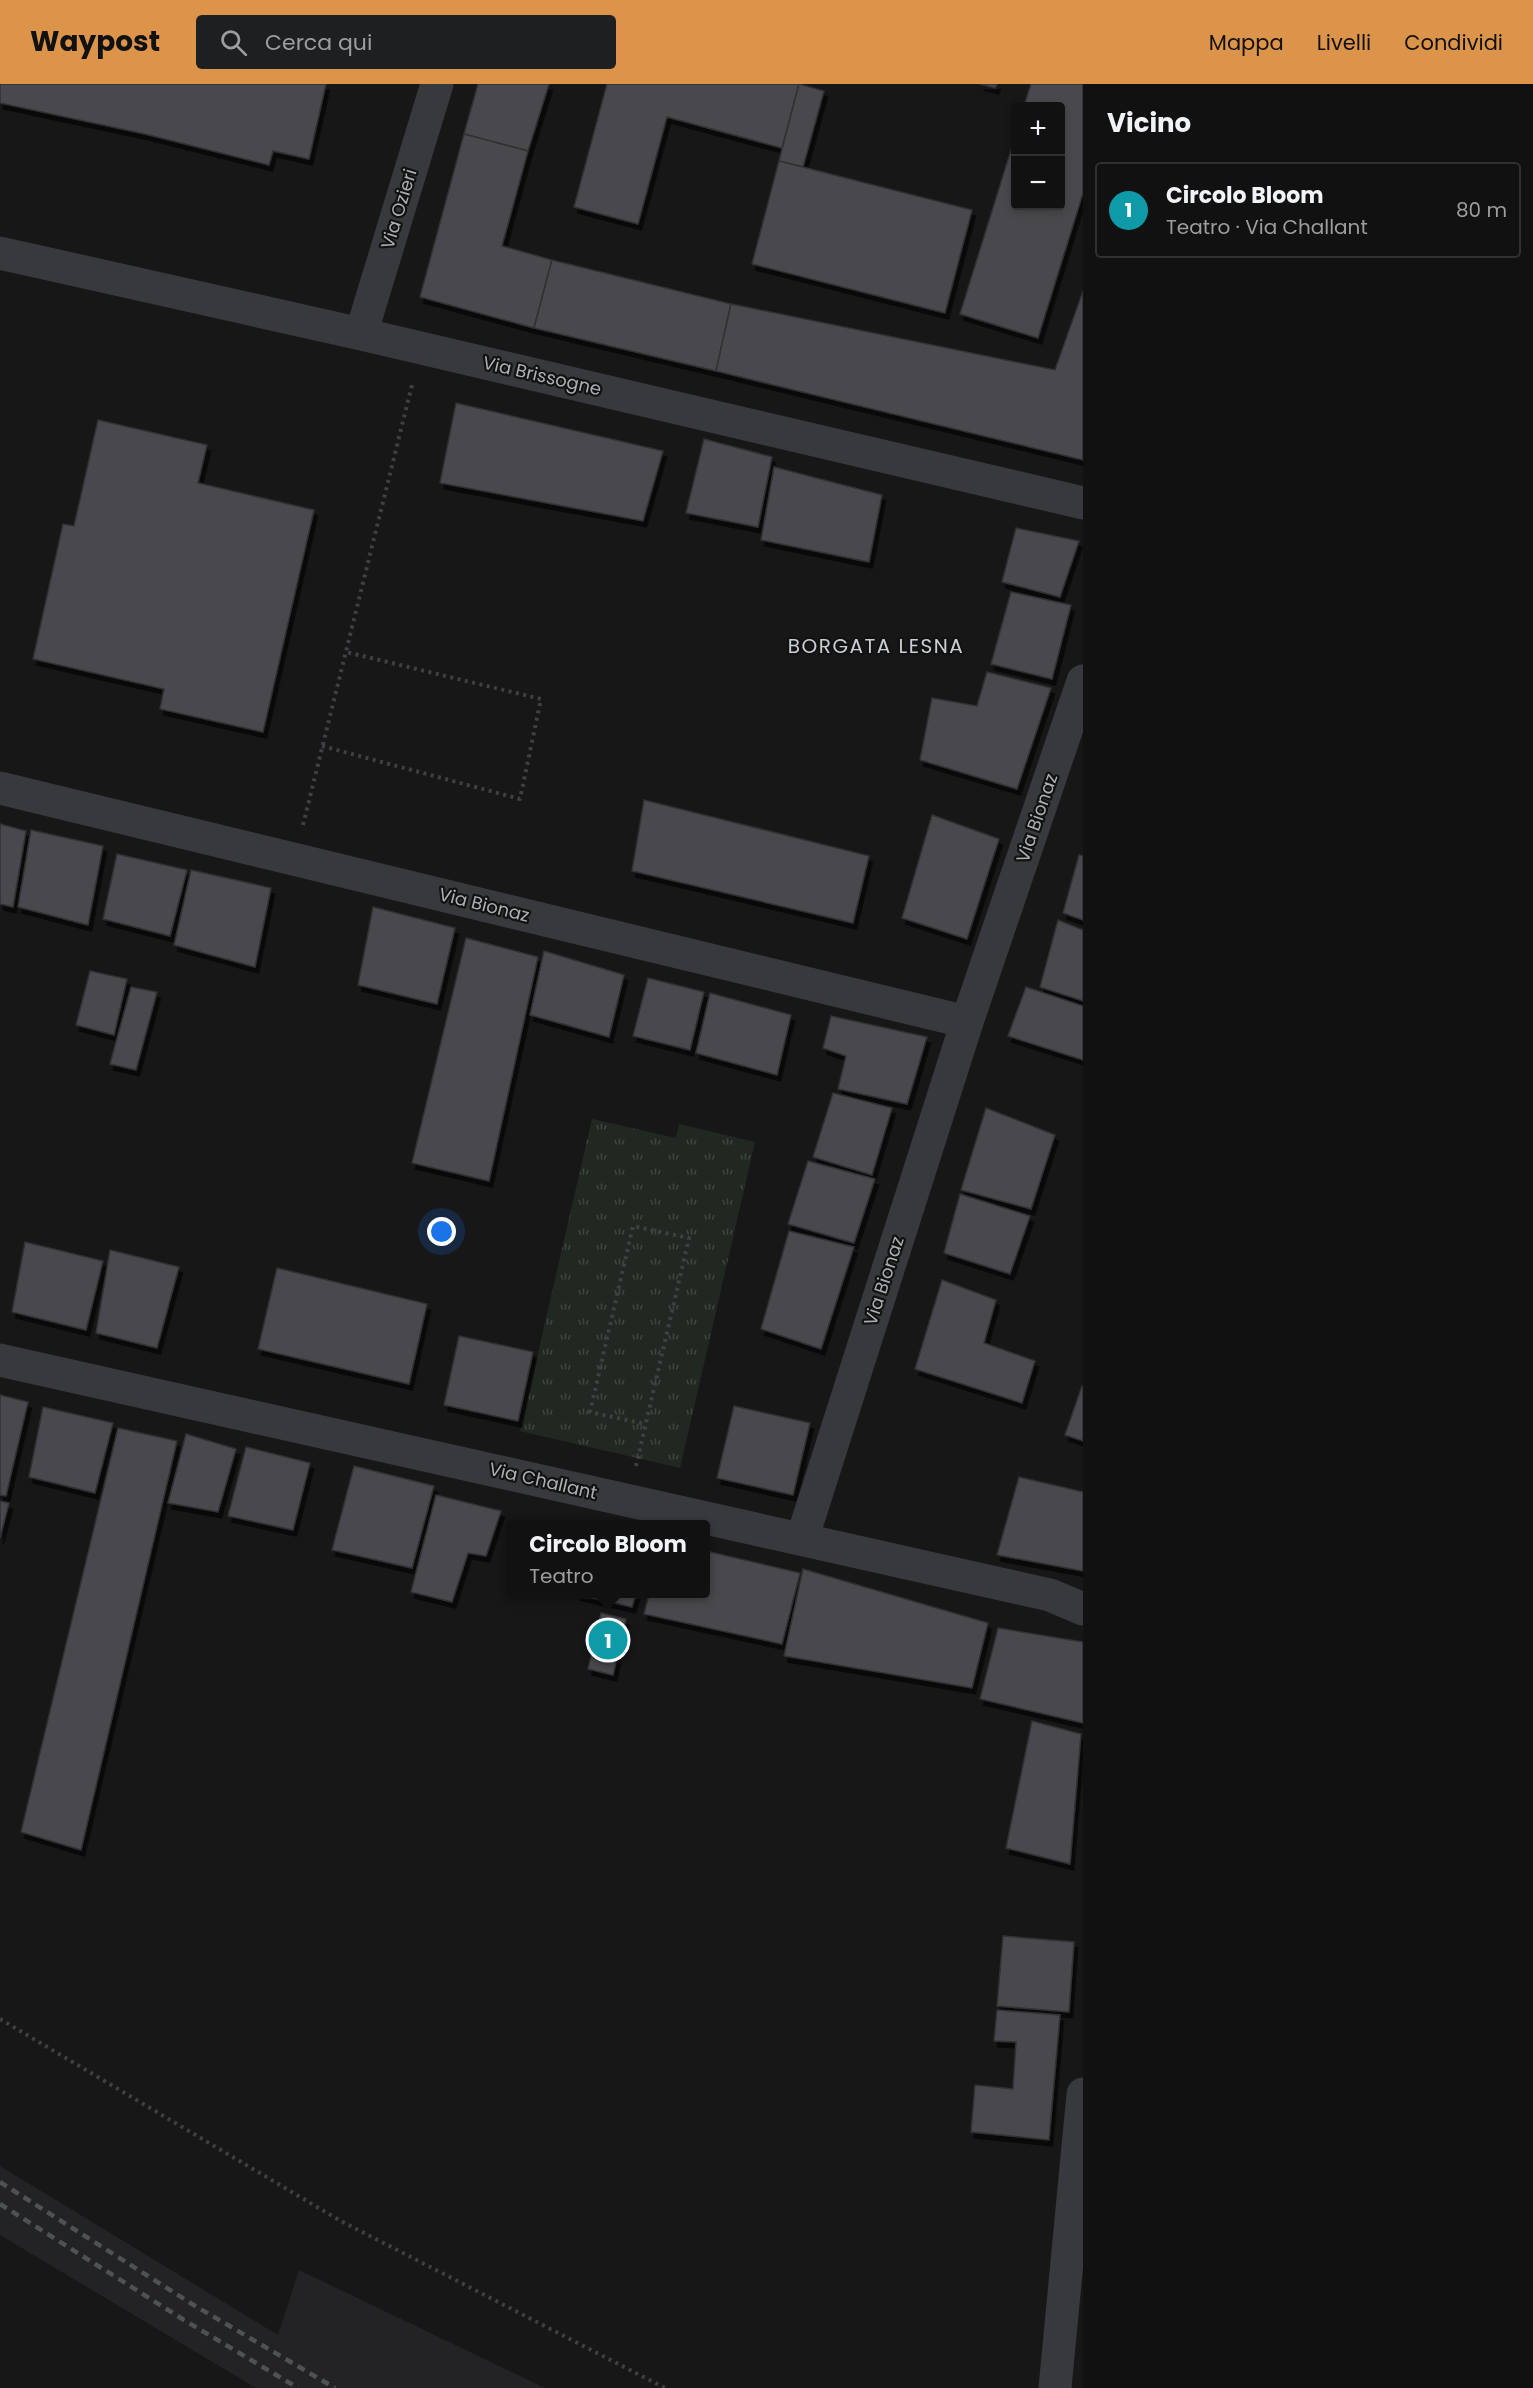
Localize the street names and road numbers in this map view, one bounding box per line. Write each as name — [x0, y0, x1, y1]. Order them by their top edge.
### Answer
street label: Via Ozieri — [374, 166, 423, 252]
street label: Via Brissogne — [480, 350, 604, 401]
street label: Via Bionaz — [1010, 770, 1063, 866]
street label: Via Bionaz — [436, 881, 532, 928]
street label: Via Bionaz — [857, 1233, 910, 1329]
street label: Via Challant — [487, 1456, 600, 1505]

